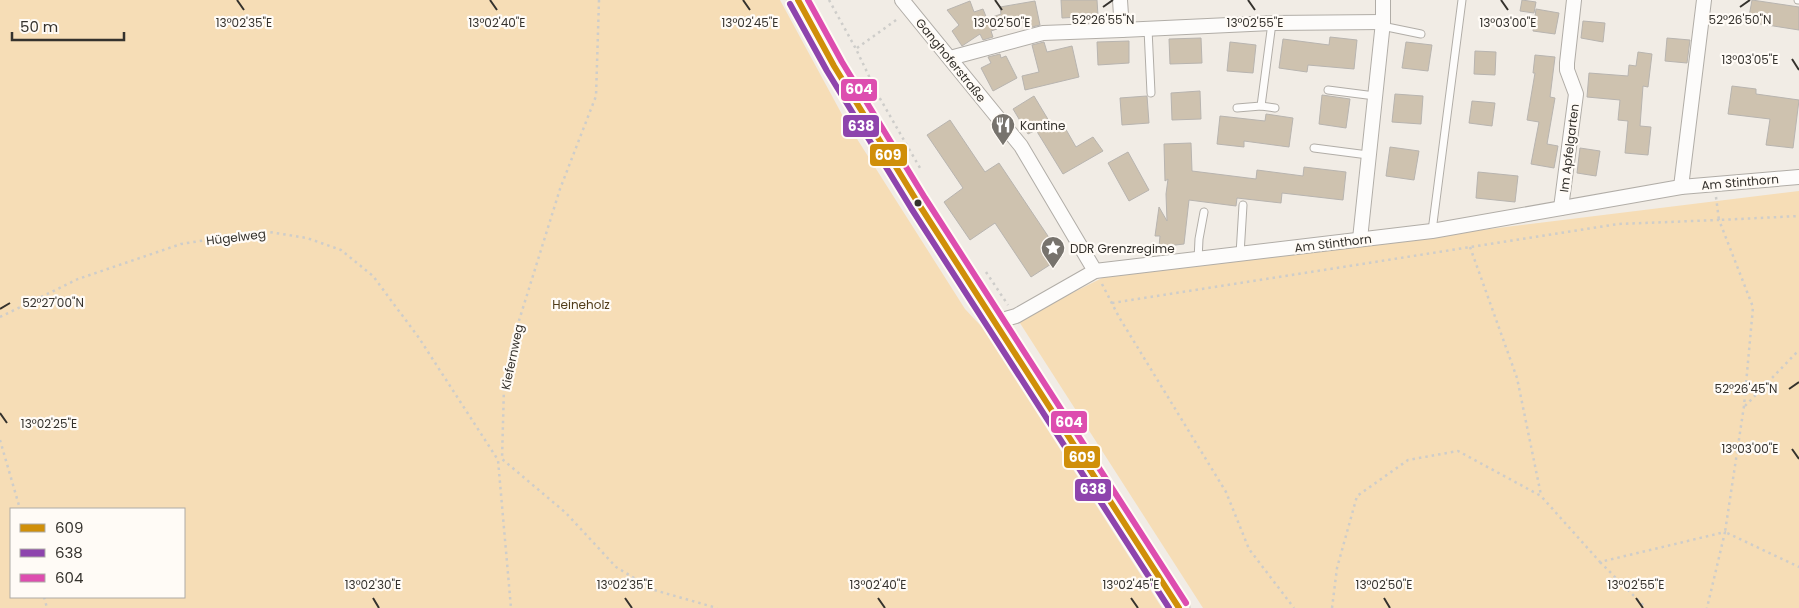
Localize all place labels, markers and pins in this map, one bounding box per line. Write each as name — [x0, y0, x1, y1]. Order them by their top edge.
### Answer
restaurant icon: Kantine — [990, 112, 1016, 146]
place label: Kantine — [1020, 117, 1065, 134]
unlabelled marker — [913, 198, 923, 208]
place icon: DDR Grenzregime — [1040, 235, 1066, 269]
place label: DDR Grenzregime — [1070, 240, 1175, 257]

